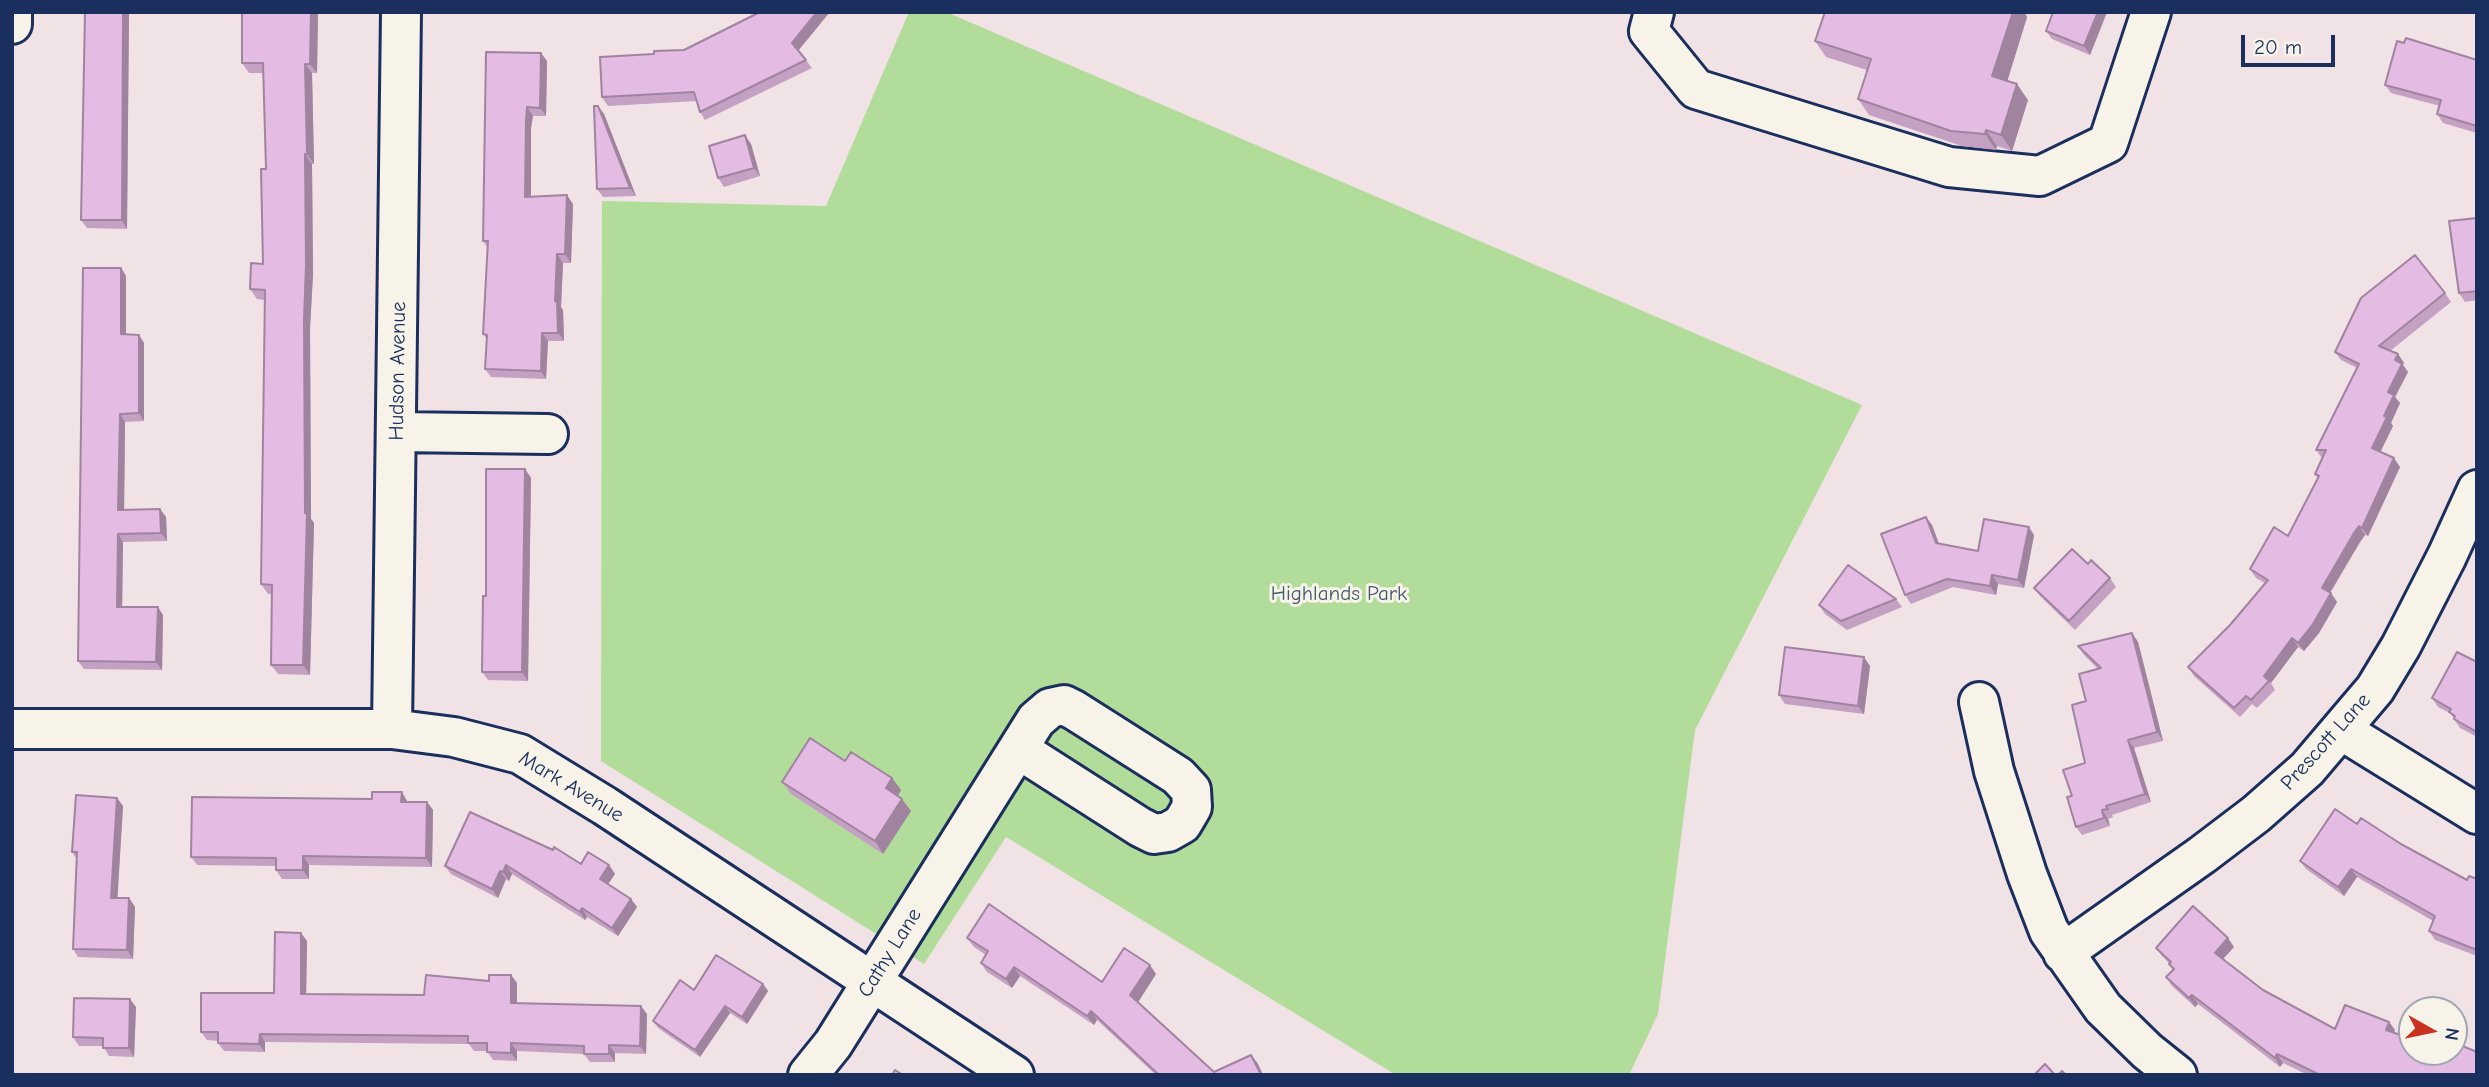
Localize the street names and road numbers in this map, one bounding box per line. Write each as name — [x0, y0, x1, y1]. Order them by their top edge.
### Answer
street label: Hudson Avenue — [384, 301, 412, 441]
street label: Prescott Lane — [2276, 688, 2376, 796]
street label: Mark Avenue — [514, 746, 628, 828]
street label: Cathy Lane — [853, 904, 927, 1002]

